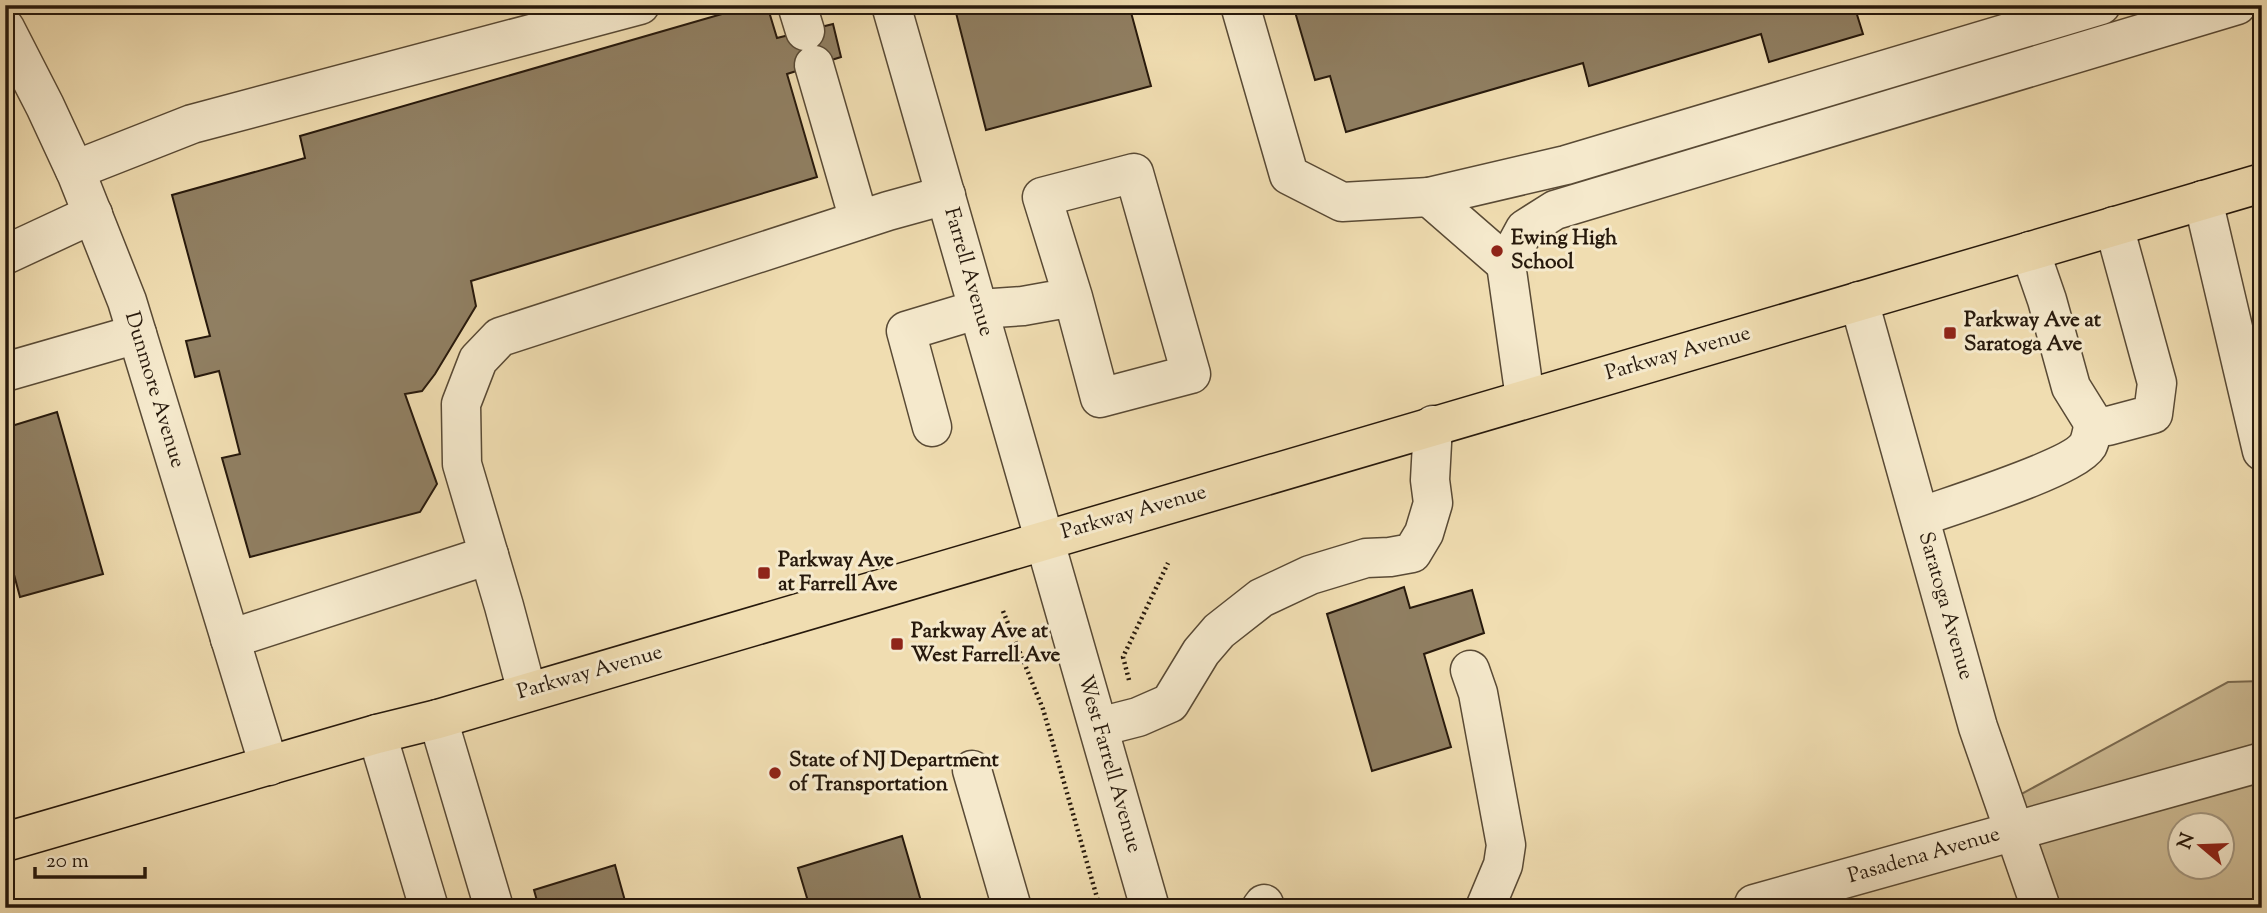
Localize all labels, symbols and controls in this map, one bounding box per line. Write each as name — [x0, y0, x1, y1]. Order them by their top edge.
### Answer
street label: Farrell Avenue — [935, 204, 1001, 340]
place label: Ewing High School — [1511, 224, 1618, 278]
marker: Ewing High School — [1489, 243, 1505, 259]
place label: Parkway Ave at Saratoga Ave — [1964, 306, 2102, 360]
street label: Dunmore Avenue — [116, 308, 192, 472]
street label: Parkway Avenue — [1602, 319, 1754, 389]
marker: Parkway Ave at Saratoga Ave — [1942, 325, 1958, 341]
street label: Parkway Avenue — [1058, 478, 1210, 548]
street label: Saratoga Avenue — [1910, 529, 1980, 683]
place label: Parkway Ave at Farrell Ave — [778, 546, 898, 600]
marker: Parkway Ave at Farrell Ave — [756, 565, 772, 581]
place label: Parkway Ave at West Farrell Ave — [911, 617, 1061, 671]
marker: Parkway Ave at West Farrell Ave — [889, 636, 905, 652]
street label: Parkway Avenue — [514, 638, 666, 708]
street label: West Farrell Avenue — [1069, 672, 1149, 856]
place label: State of NJ Department of Transportation — [789, 746, 1000, 800]
marker: State of NJ Department of Transportation — [767, 765, 783, 781]
north arrow — [2166, 811, 2236, 881]
street label: Pasadena Avenue — [1844, 820, 2004, 892]
text: N — [2172, 830, 2203, 853]
scale bar — [35, 836, 145, 880]
text: 20 m — [46, 847, 89, 877]

